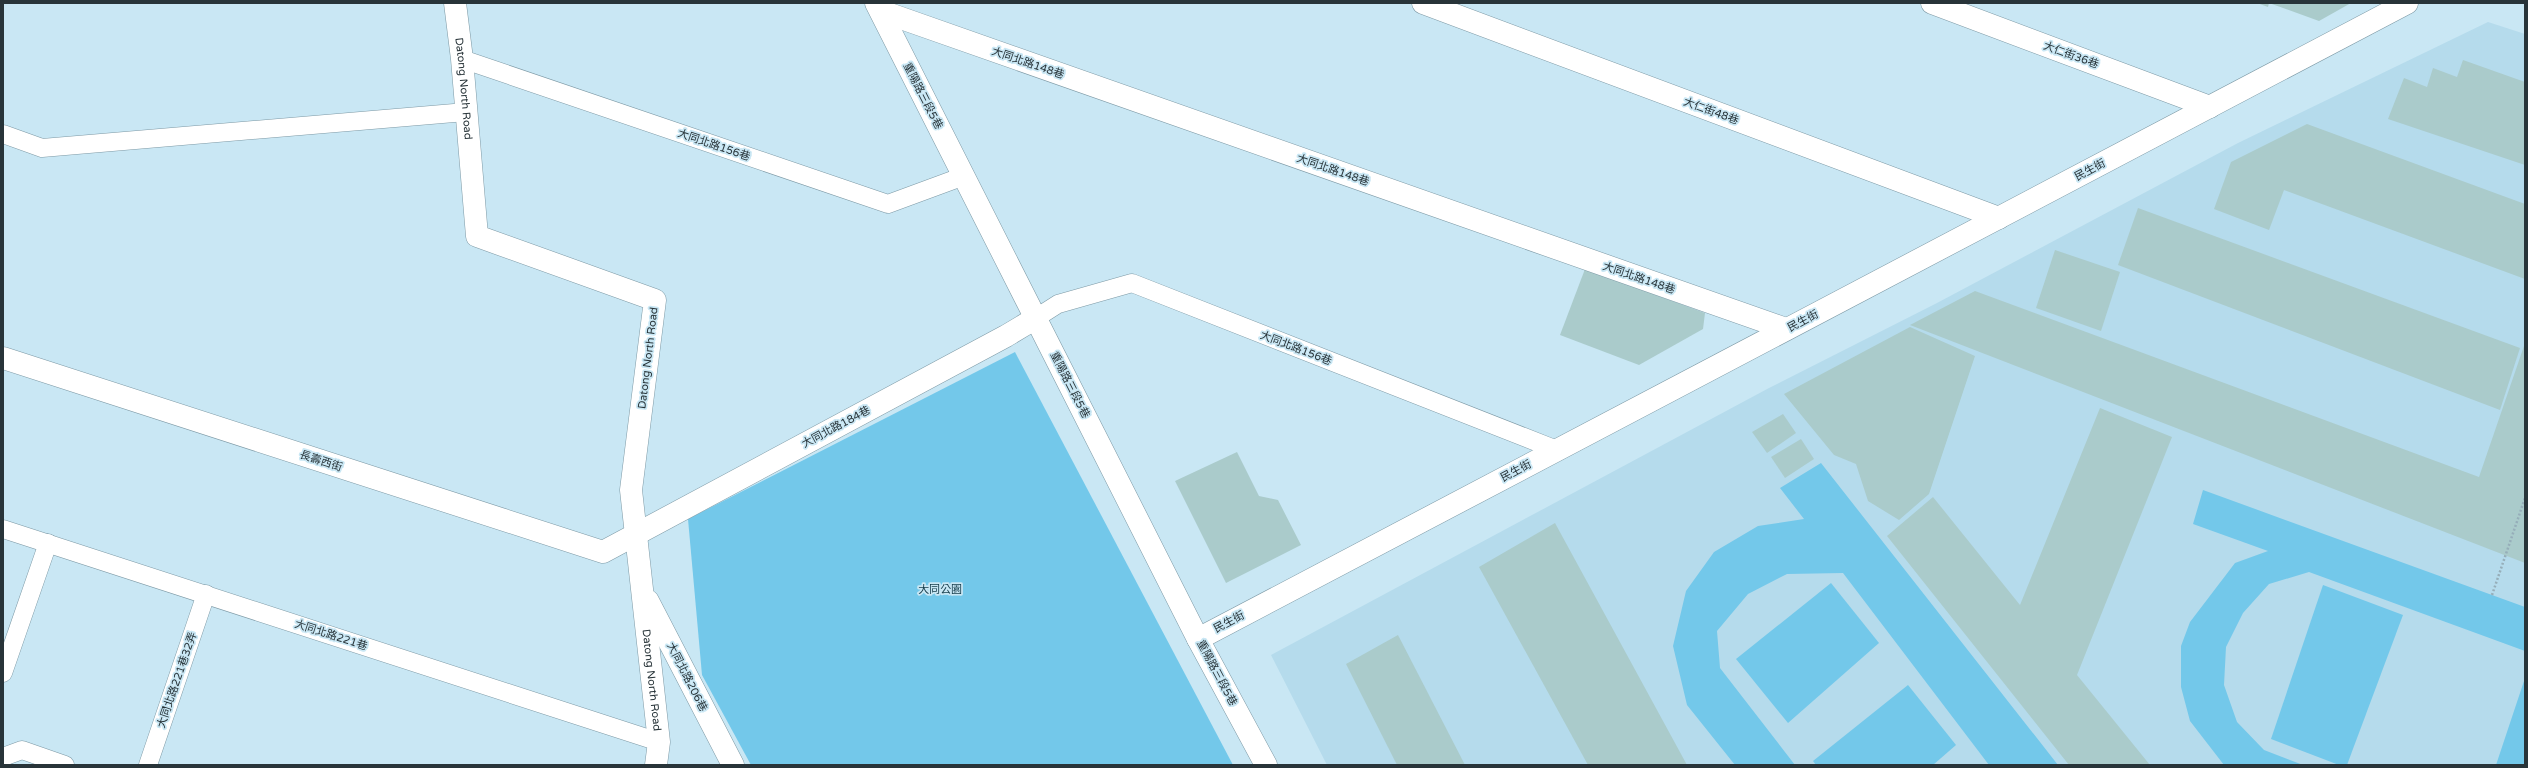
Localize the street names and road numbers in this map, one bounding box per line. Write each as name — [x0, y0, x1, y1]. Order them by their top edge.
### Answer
street label: Datong North Road — [453, 37, 475, 140]
street label: 大仁街36巷 — [2042, 39, 2100, 71]
street label: 大同北路148巷 — [990, 45, 1066, 81]
street label: 重陽路三段5巷 — [901, 61, 945, 131]
street label: 大仁街48巷 — [1682, 95, 1740, 127]
street label: 大同北路156巷 — [676, 127, 752, 163]
street label: 大同北路148巷 — [1295, 152, 1371, 188]
street label: 民生街 — [2072, 157, 2108, 183]
street label: 大同北路148巷 — [1601, 260, 1677, 296]
street label: Datong North Road — [635, 306, 661, 410]
street label: 民生街 — [1785, 308, 1821, 334]
street label: 大同北路156巷 — [1258, 328, 1334, 368]
street label: 重陽路三段5巷 — [1048, 350, 1092, 420]
street label: 大同北路184巷 — [800, 403, 872, 451]
street label: 長壽西街 — [298, 448, 344, 474]
street label: 民生街 — [1498, 458, 1534, 484]
street label: 民生街 — [1211, 609, 1247, 635]
street label: 大同北路221巷 — [293, 617, 369, 653]
street label: Datong North Road — [640, 628, 664, 732]
street label: 大同北路221巷32弄 — [154, 630, 200, 730]
street label: 重陽路三段5巷 — [1194, 638, 1240, 708]
street label: 大同北路206巷 — [664, 640, 710, 714]

